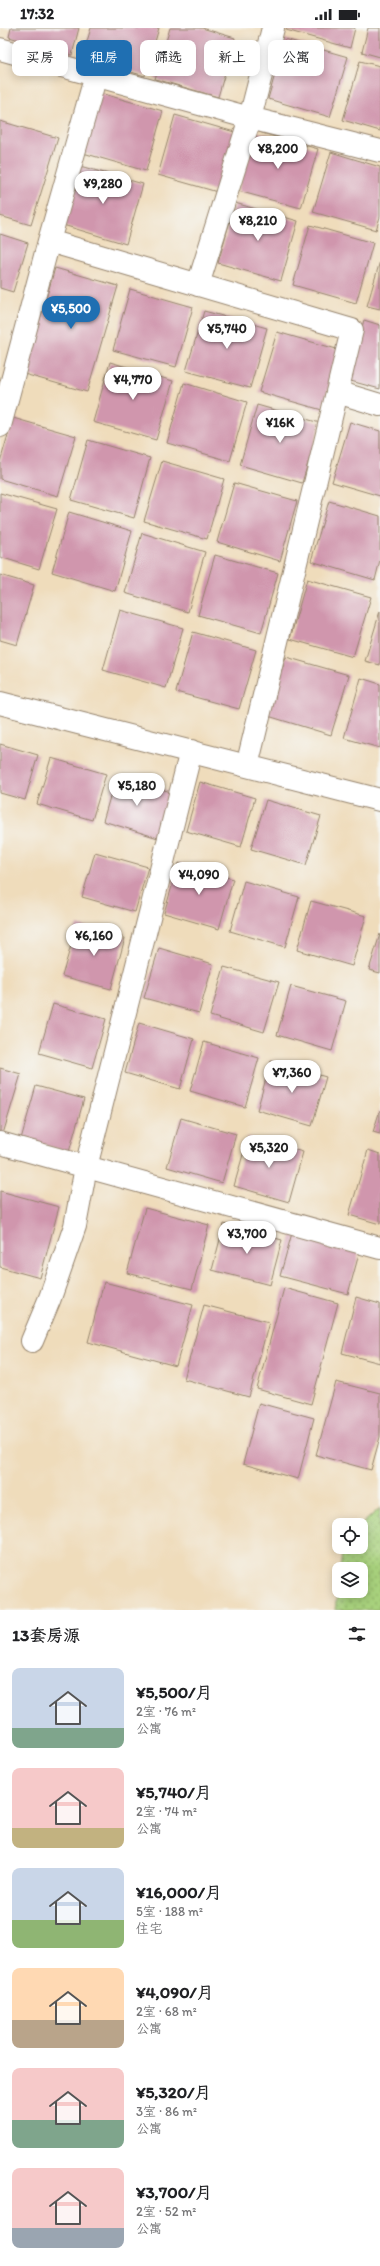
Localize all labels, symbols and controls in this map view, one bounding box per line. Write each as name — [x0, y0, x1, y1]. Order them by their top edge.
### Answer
text: 17:32 — [20, 5, 54, 23]
chip: 买房 — [12, 40, 68, 76]
chip: 租房 — [76, 40, 132, 76]
chip: 筛选 — [140, 40, 196, 76]
chip: 新上 — [204, 40, 260, 76]
chip: 公寓 — [268, 40, 324, 76]
pin: ¥8,200 — [245, 136, 311, 170]
text: ¥8,200 — [258, 141, 298, 156]
pin: ¥9,280 — [70, 171, 136, 205]
text: ¥9,280 — [83, 176, 123, 191]
pin: ¥8,210 — [225, 208, 291, 242]
text: ¥8,210 — [239, 213, 277, 228]
pin: ¥5,500 — [38, 296, 104, 330]
text: ¥5,500 — [51, 301, 91, 316]
pin: ¥5,740 — [194, 316, 260, 350]
text: ¥5,740 — [207, 321, 247, 336]
pin: ¥4,770 — [100, 367, 166, 401]
text: ¥4,770 — [113, 372, 153, 387]
pin: ¥16K — [256, 410, 304, 444]
text: ¥16K — [266, 415, 294, 430]
pin: ¥5,180 — [104, 773, 170, 807]
text: ¥5,180 — [118, 778, 156, 793]
pin: ¥4,090 — [166, 862, 232, 896]
text: ¥4,090 — [179, 867, 220, 882]
pin: ¥6,160 — [61, 923, 127, 957]
text: ¥6,160 — [75, 928, 113, 943]
pin: ¥7,360 — [259, 1060, 325, 1094]
text: ¥7,360 — [273, 1065, 311, 1080]
pin: ¥5,320 — [236, 1135, 302, 1169]
text: ¥5,320 — [249, 1140, 289, 1155]
pin: ¥3,700 — [214, 1221, 280, 1255]
text: ¥3,700 — [227, 1226, 267, 1241]
map controls — [332, 1518, 368, 1598]
button: locate — [332, 1518, 368, 1554]
button: layers — [332, 1562, 368, 1598]
icon: filters — [346, 1623, 368, 1645]
text: 13套房源 — [12, 1625, 80, 1645]
text: ¥5,500/月 — [136, 1682, 213, 1702]
icon: home — [44, 1684, 92, 1732]
text: 2室 · 76 m² — [136, 1704, 196, 1719]
text: 公寓 — [136, 1721, 162, 1736]
text: ¥5,740/月 — [136, 1782, 212, 1802]
icon: home — [44, 1784, 92, 1832]
text: 2室 · 74 m² — [136, 1804, 197, 1819]
text: 公寓 — [136, 1821, 162, 1836]
text: ¥16,000/月 — [136, 1882, 222, 1902]
icon: home — [44, 1884, 92, 1932]
text: 5室 · 188 m² — [136, 1904, 203, 1919]
text: 住宅 — [136, 1921, 162, 1936]
text: ¥4,090/月 — [136, 1982, 214, 2002]
icon: home — [44, 1984, 92, 2032]
text: 2室 · 68 m² — [136, 2004, 197, 2019]
text: 公寓 — [136, 2021, 162, 2036]
text: ¥5,320/月 — [136, 2082, 211, 2102]
icon: home — [44, 2084, 92, 2132]
text: 3室 · 86 m² — [136, 2104, 197, 2119]
text: 公寓 — [136, 2121, 162, 2136]
text: ¥3,700/月 — [136, 2182, 212, 2202]
icon: home — [44, 2184, 92, 2232]
text: 2室 · 52 m² — [136, 2204, 196, 2219]
text: 公寓 — [136, 2221, 162, 2236]

